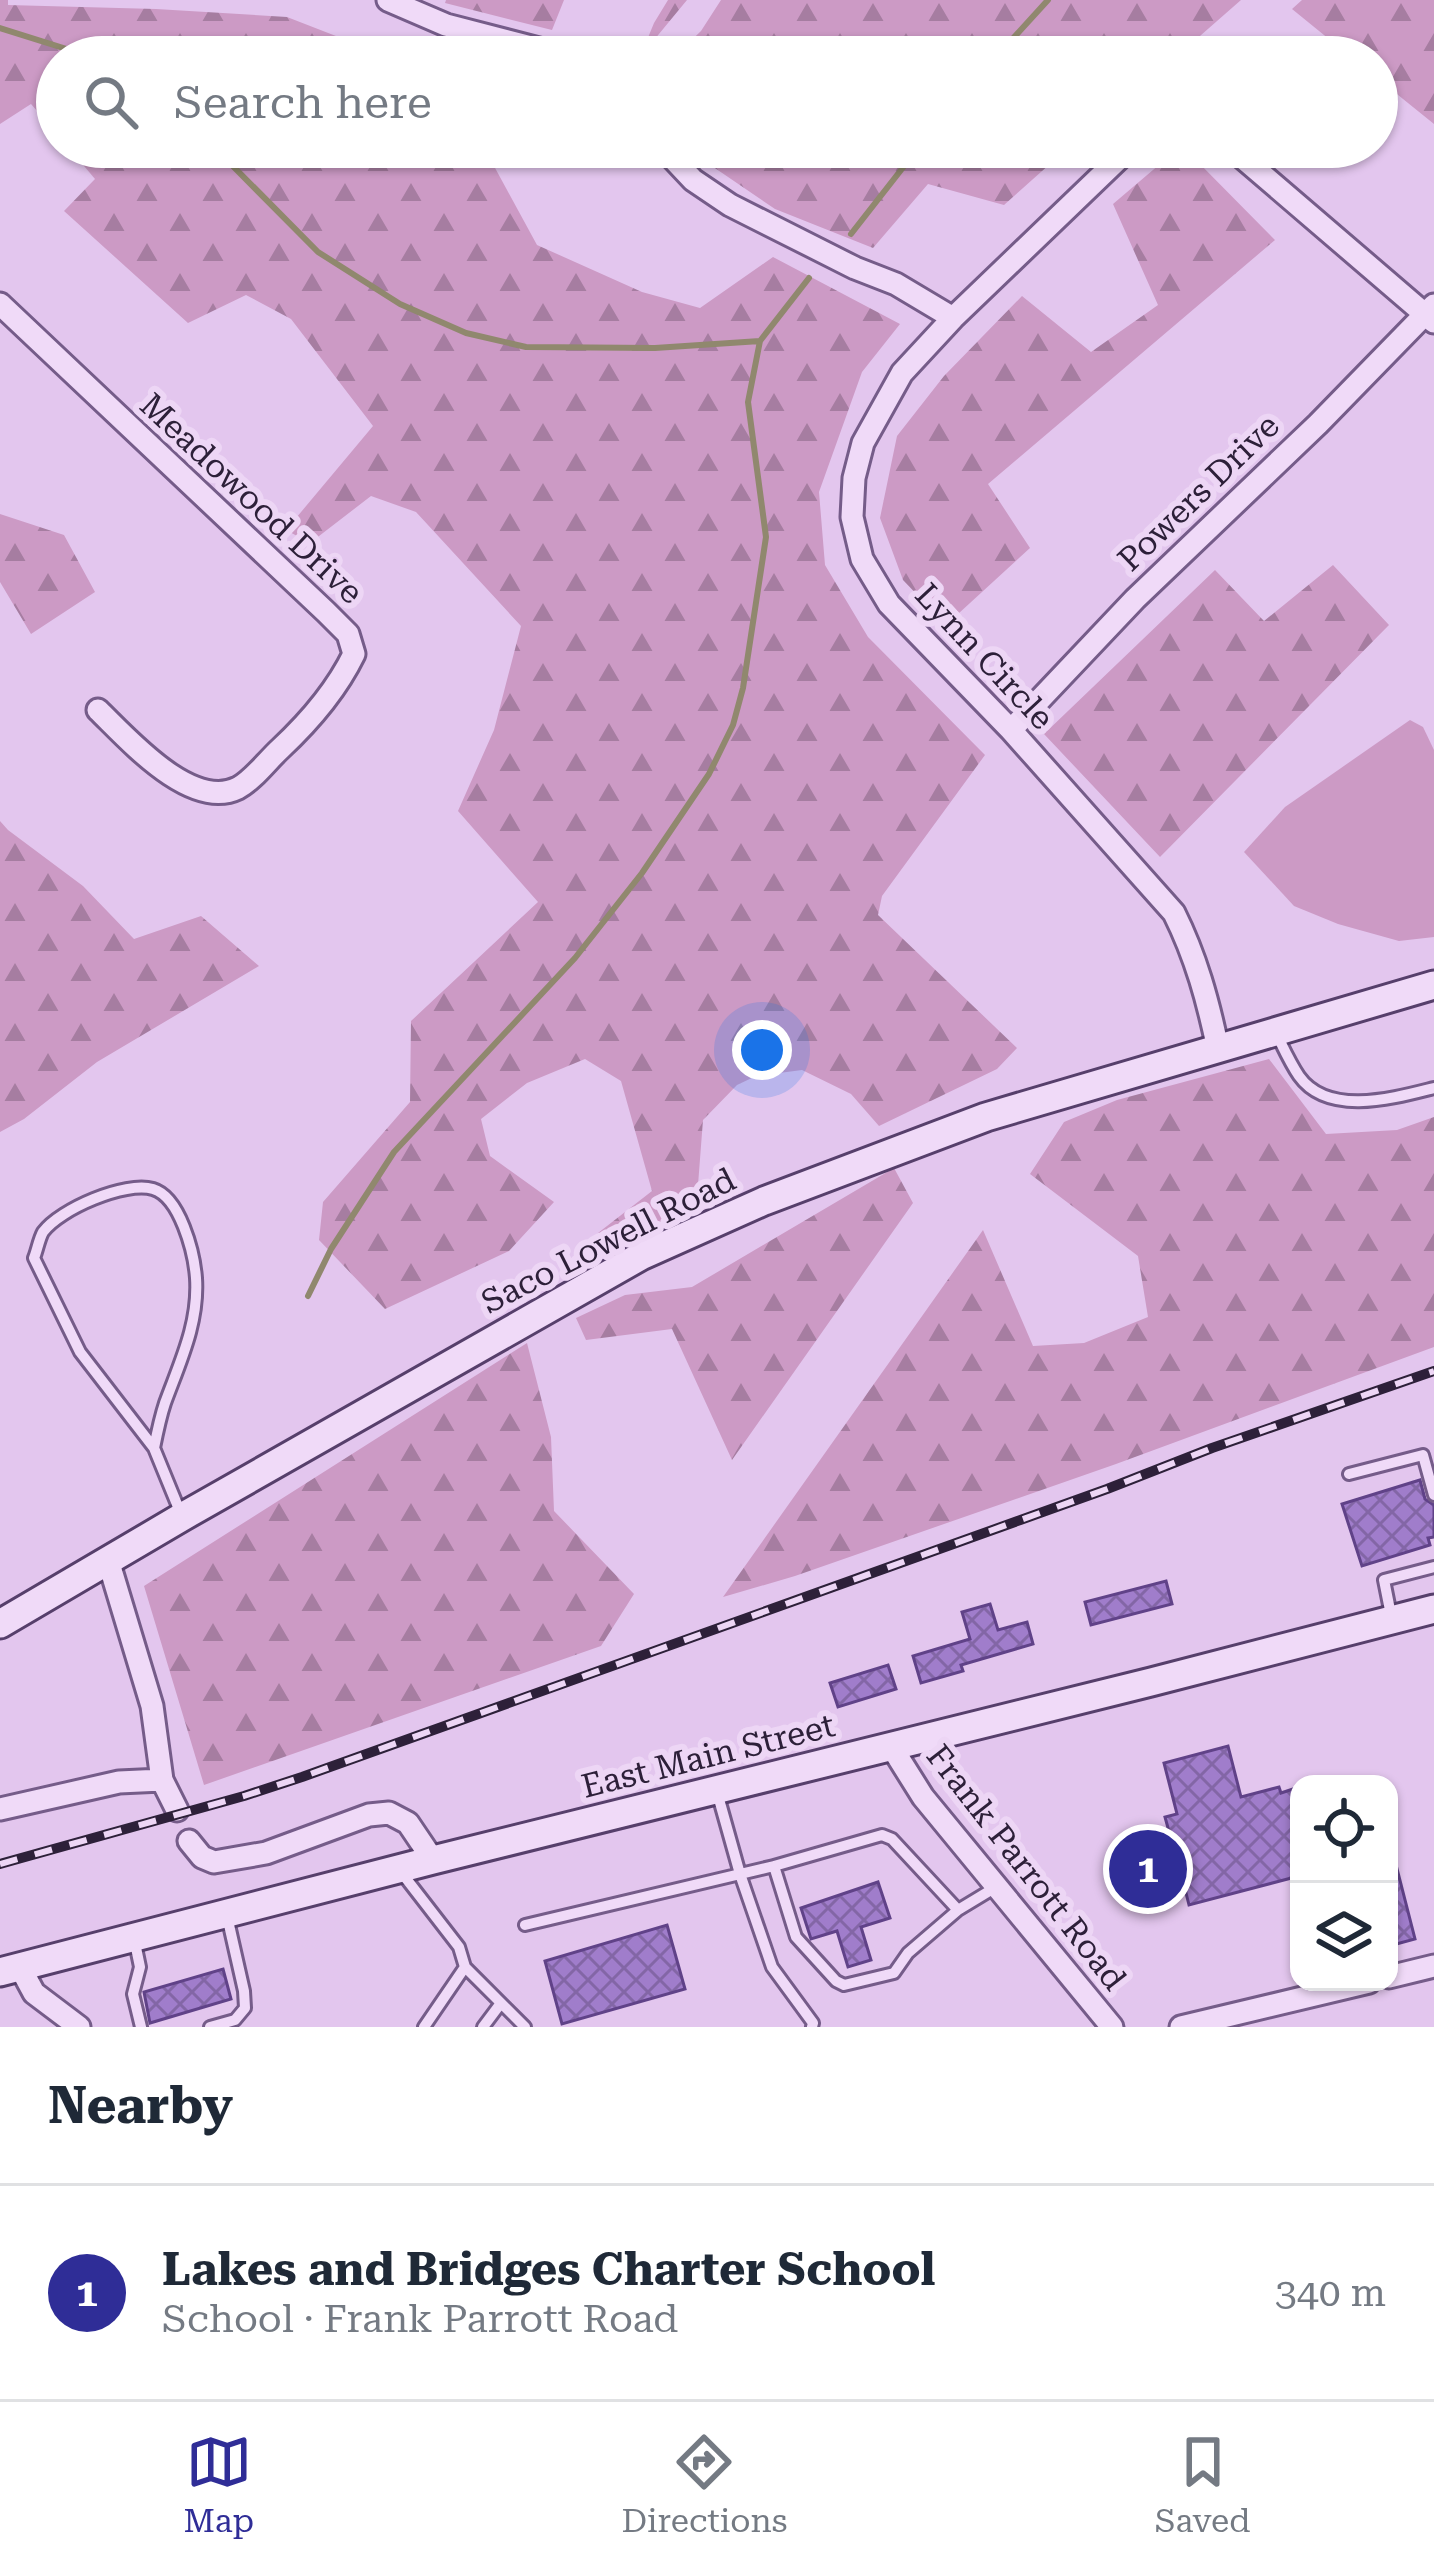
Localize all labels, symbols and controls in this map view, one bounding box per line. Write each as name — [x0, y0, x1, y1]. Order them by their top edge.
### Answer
search box — [36, 36, 1398, 168]
icon: search — [78, 69, 144, 135]
text: Search here — [174, 76, 432, 129]
street label: Meadowood Drive — [132, 385, 371, 612]
street label: Powers Drive — [1110, 406, 1287, 579]
street label: Lynn Circle — [907, 575, 1062, 737]
your location — [732, 1020, 792, 1080]
street label: Saco Lowell Road — [475, 1160, 742, 1321]
street label: East Main Street — [578, 1705, 839, 1806]
street label: Frank Parrott Road — [919, 1737, 1134, 1998]
map controls — [1290, 1775, 1398, 1991]
button: locate — [1290, 1775, 1398, 1883]
pin: 1 — [1109, 1824, 1187, 1914]
button: layers — [1290, 1883, 1398, 1991]
text: Nearby — [48, 2076, 233, 2135]
text: Lakes and Bridges Charter School — [162, 2243, 935, 2296]
text: 1 — [76, 2270, 98, 2316]
text: 340 m — [1275, 2270, 1386, 2316]
text: School · Frank Parrott Road — [162, 2296, 678, 2342]
tab: Map — [184, 2429, 254, 2540]
tab: Directions — [621, 2429, 787, 2540]
tab: Saved — [1155, 2429, 1250, 2540]

